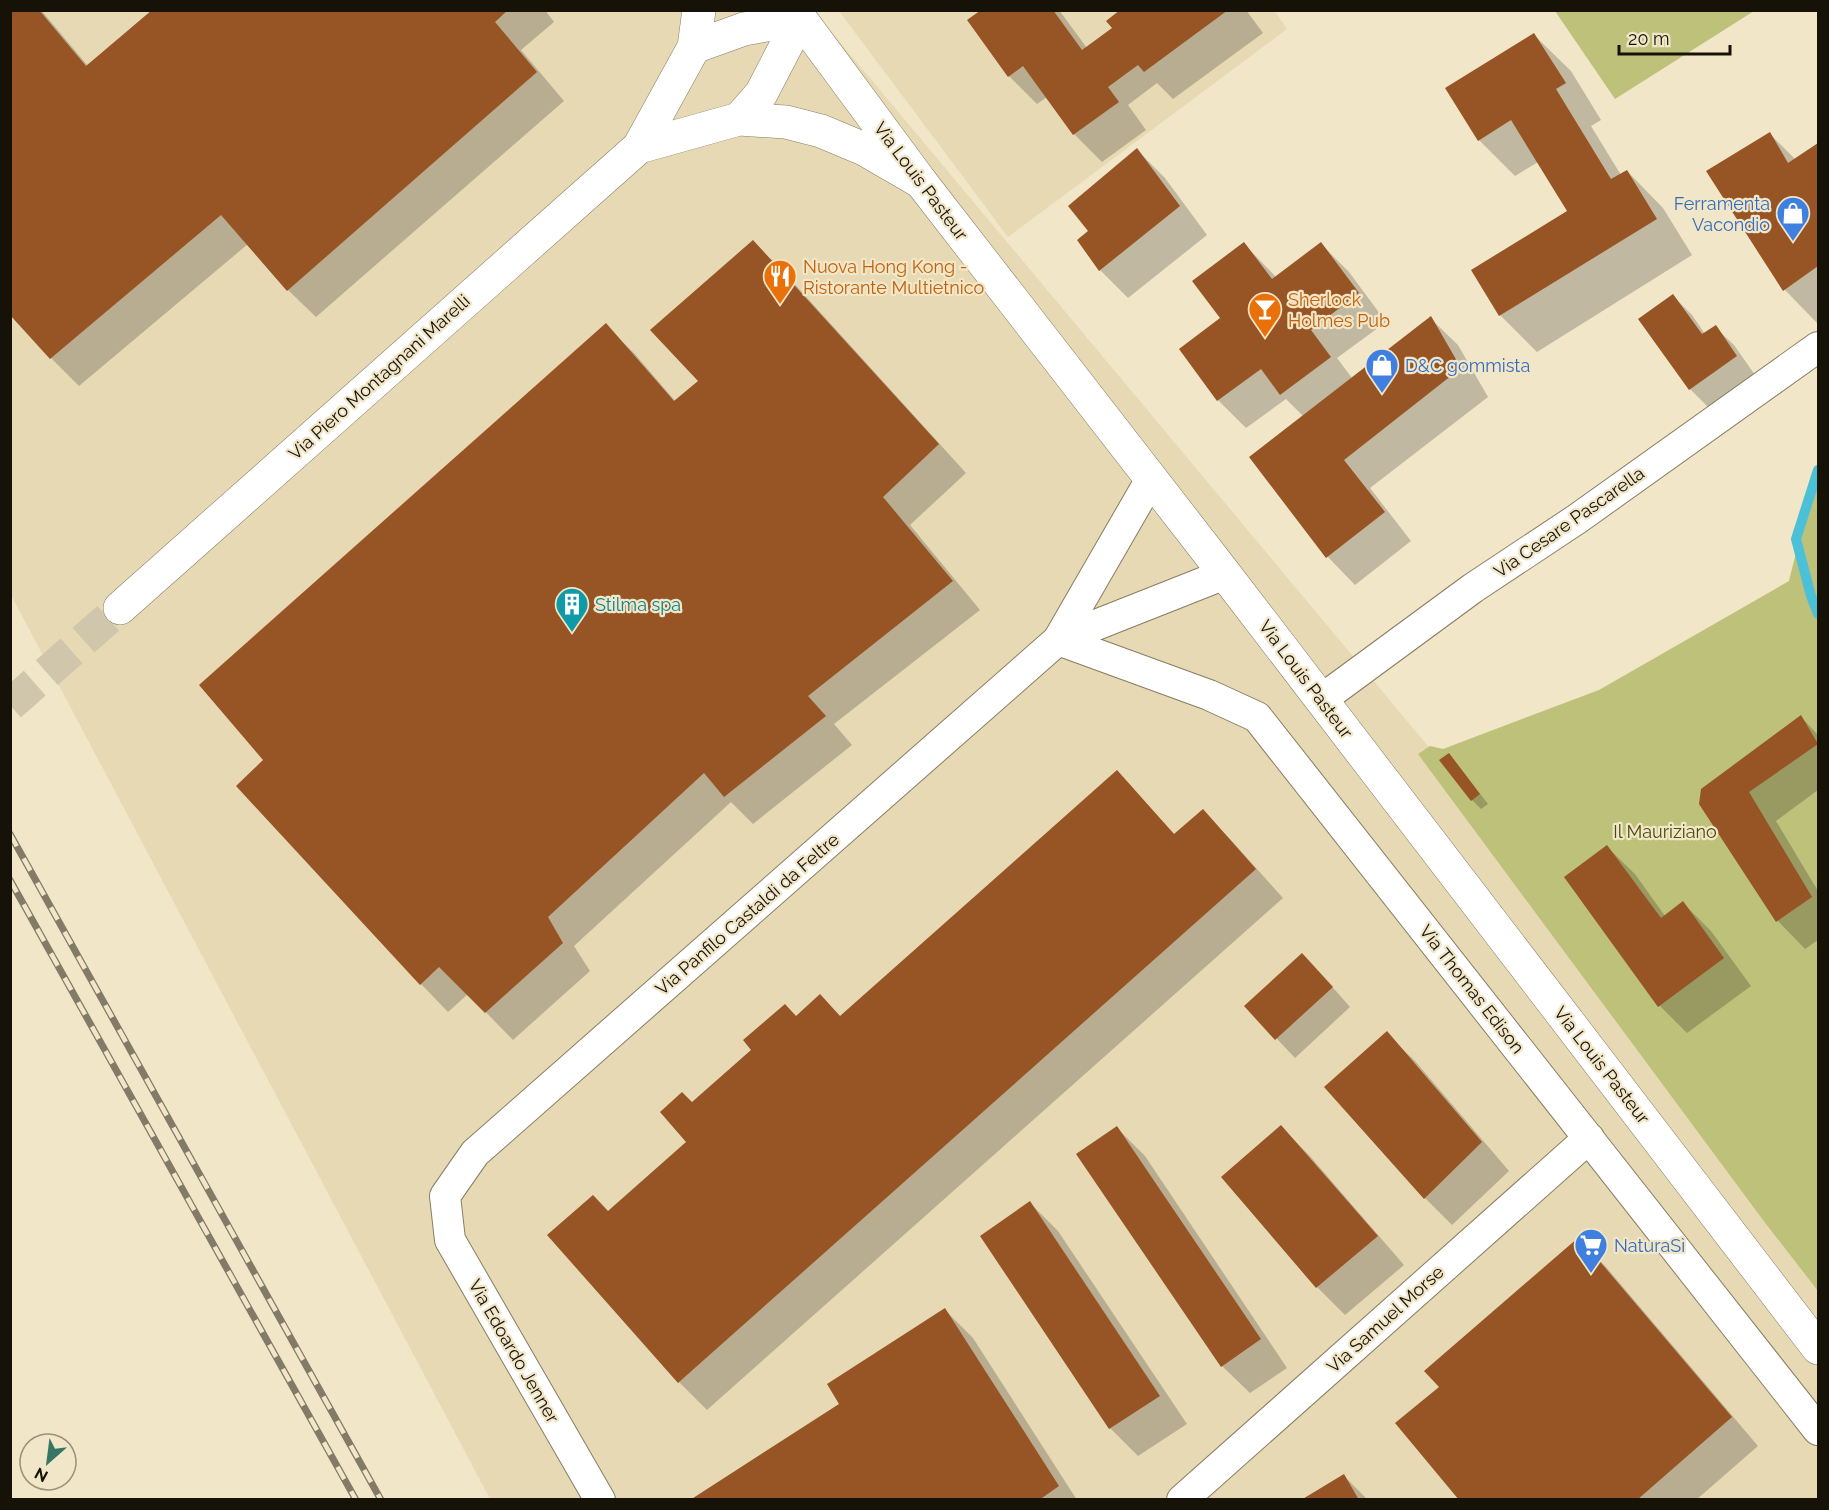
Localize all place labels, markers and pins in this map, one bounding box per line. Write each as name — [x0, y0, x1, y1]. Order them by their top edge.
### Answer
place label: Ferramenta Vacondio — [1674, 193, 1770, 235]
shop icon: Ferramenta Vacondio — [1775, 195, 1811, 242]
place label: Nuova Hong Kong - Ristorante Multietnico — [803, 256, 984, 298]
restaurant icon: Nuova Hong Kong - Ristorante Multietnico — [762, 258, 798, 305]
place label: Sherlock Holmes Pub — [1288, 289, 1390, 331]
bar icon: Sherlock Holmes Pub — [1247, 291, 1283, 338]
shop icon: D&C gommista — [1364, 347, 1400, 394]
place label: D&C gommista — [1405, 355, 1530, 376]
building icon: Stilma spa — [554, 586, 590, 633]
place label: Stilma spa — [595, 594, 681, 615]
supermarket icon: NaturaSì — [1573, 1227, 1609, 1274]
place label: NaturaSì — [1614, 1235, 1685, 1256]

